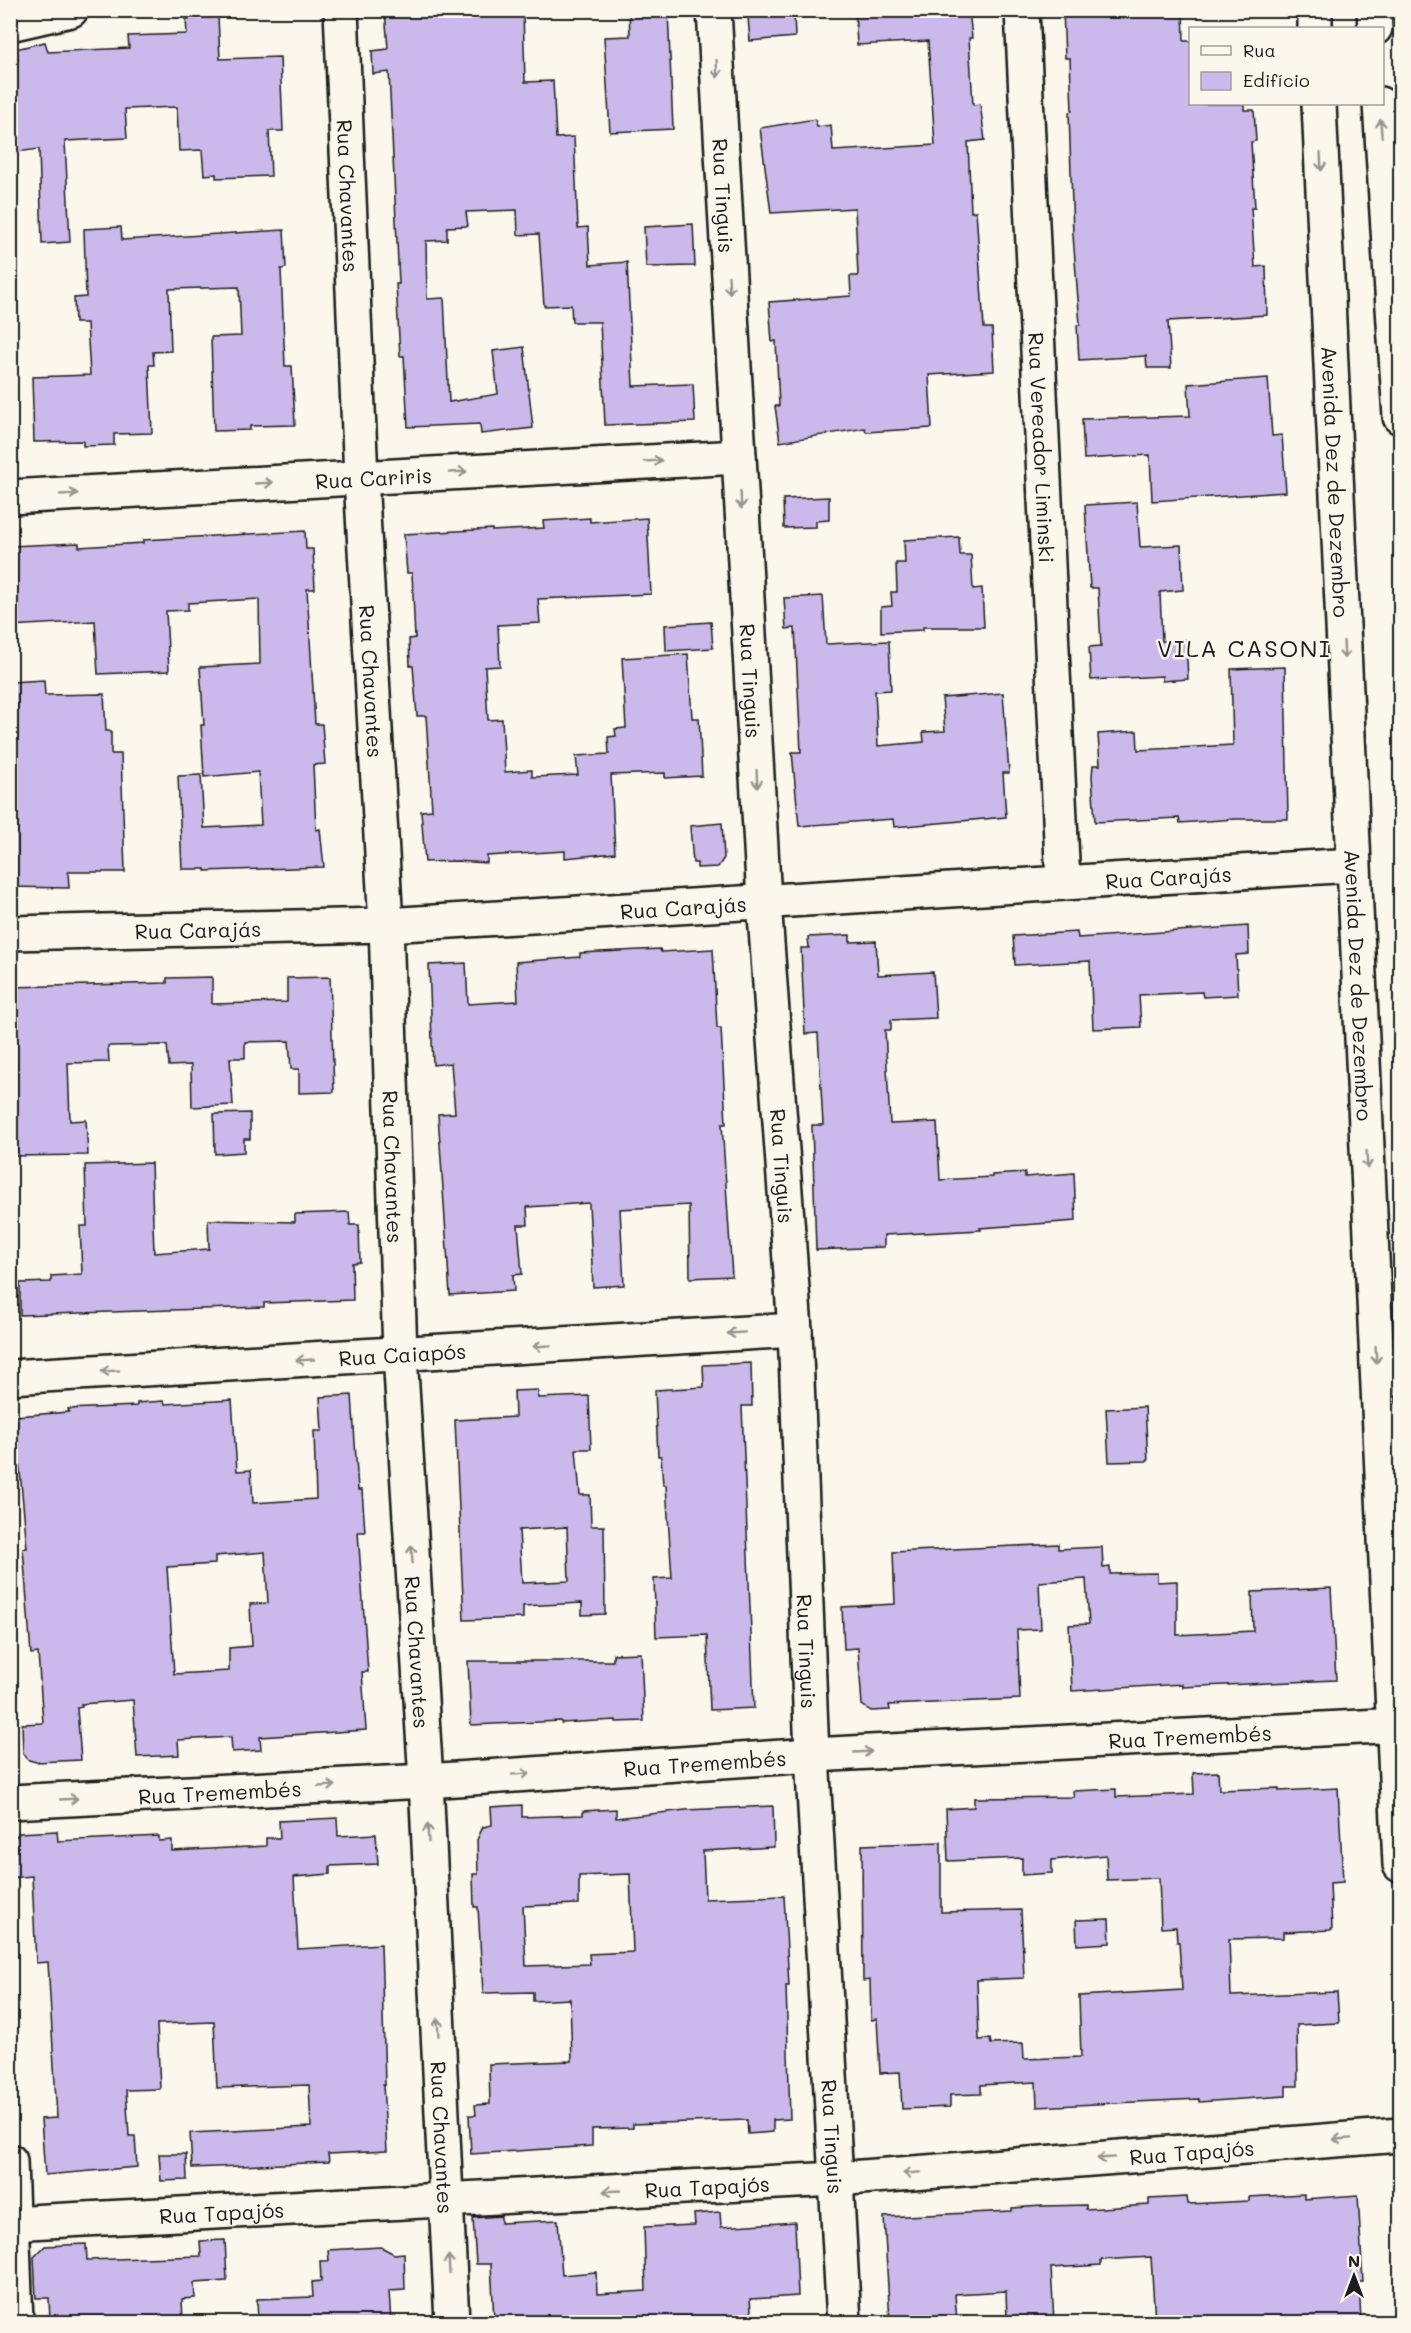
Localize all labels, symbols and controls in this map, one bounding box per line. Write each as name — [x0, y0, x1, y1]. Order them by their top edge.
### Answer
legend — [1189, 27, 1384, 105]
text: Rua — [1243, 38, 1276, 62]
one-way arrow — [711, 58, 722, 78]
text: Edifício — [1243, 68, 1310, 92]
street label: Rua Chavantes — [332, 119, 366, 273]
one-way arrow — [1376, 119, 1387, 139]
street label: Rua Tinguis — [708, 138, 741, 254]
one-way arrow — [1316, 151, 1327, 171]
one-way arrow — [724, 274, 735, 294]
street label: Rua Vereador Liminski — [1024, 331, 1061, 564]
street label: Avenida Dez de Dezembro — [1317, 345, 1356, 618]
one-way arrow — [643, 456, 663, 467]
street label: Rua Cariris — [314, 460, 433, 494]
one-way arrow — [448, 467, 468, 478]
one-way arrow — [253, 477, 273, 488]
one-way arrow — [58, 488, 78, 499]
one-way arrow — [736, 490, 747, 510]
street label: Rua Chavantes — [355, 604, 390, 758]
street label: Rua Tinguis — [735, 623, 768, 739]
district label: VILA CASONI — [1157, 632, 1331, 663]
one-way arrow — [1338, 640, 1349, 660]
one-way arrow — [752, 768, 763, 788]
street label: Avenida Dez de Dezembro — [1340, 849, 1379, 1122]
street label: Rua Carajás — [1104, 859, 1233, 894]
street label: Rua Carajás — [619, 889, 748, 924]
street label: Rua Carajás — [134, 914, 262, 944]
street label: Rua Chavantes — [378, 1090, 410, 1244]
street label: Rua Tinguis — [766, 1108, 801, 1224]
one-way arrow — [1361, 1149, 1372, 1169]
one-way arrow — [727, 1328, 747, 1339]
street label: Rua Caiapós — [338, 1336, 467, 1371]
one-way arrow — [532, 1340, 552, 1351]
one-way arrow — [1370, 1344, 1381, 1364]
one-way arrow — [296, 1354, 316, 1365]
one-way arrow — [101, 1366, 121, 1377]
one-way arrow — [407, 1545, 418, 1565]
street label: Rua Chavantes — [400, 1575, 436, 1729]
street label: Rua Tinguis — [792, 1593, 824, 1709]
street label: Rua Tremembés — [1108, 1718, 1272, 1753]
street label: Rua Tremembés — [622, 1743, 787, 1781]
one-way arrow — [852, 1747, 872, 1758]
one-way arrow — [511, 1769, 531, 1780]
street label: Rua Tremembés — [137, 1774, 302, 1809]
one-way arrow — [316, 1780, 336, 1791]
one-way arrow — [58, 1793, 78, 1804]
one-way arrow — [423, 1823, 434, 1843]
one-way arrow — [432, 2018, 443, 2038]
street label: Rua Chavantes — [426, 2060, 460, 2215]
street label: Rua Tinguis — [817, 2078, 850, 2195]
street label: Rua Tapajós — [1128, 2133, 1255, 2170]
one-way arrow — [1333, 2134, 1353, 2145]
one-way arrow — [1096, 2153, 1116, 2164]
one-way arrow — [902, 2168, 922, 2179]
street label: Rua Tapajós — [644, 2169, 770, 2203]
one-way arrow — [603, 2185, 623, 2196]
street label: Rua Tapajós — [158, 2195, 285, 2229]
north arrow — [1324, 2246, 1384, 2306]
text: N — [1348, 2250, 1360, 2271]
one-way arrow — [444, 2255, 455, 2275]

